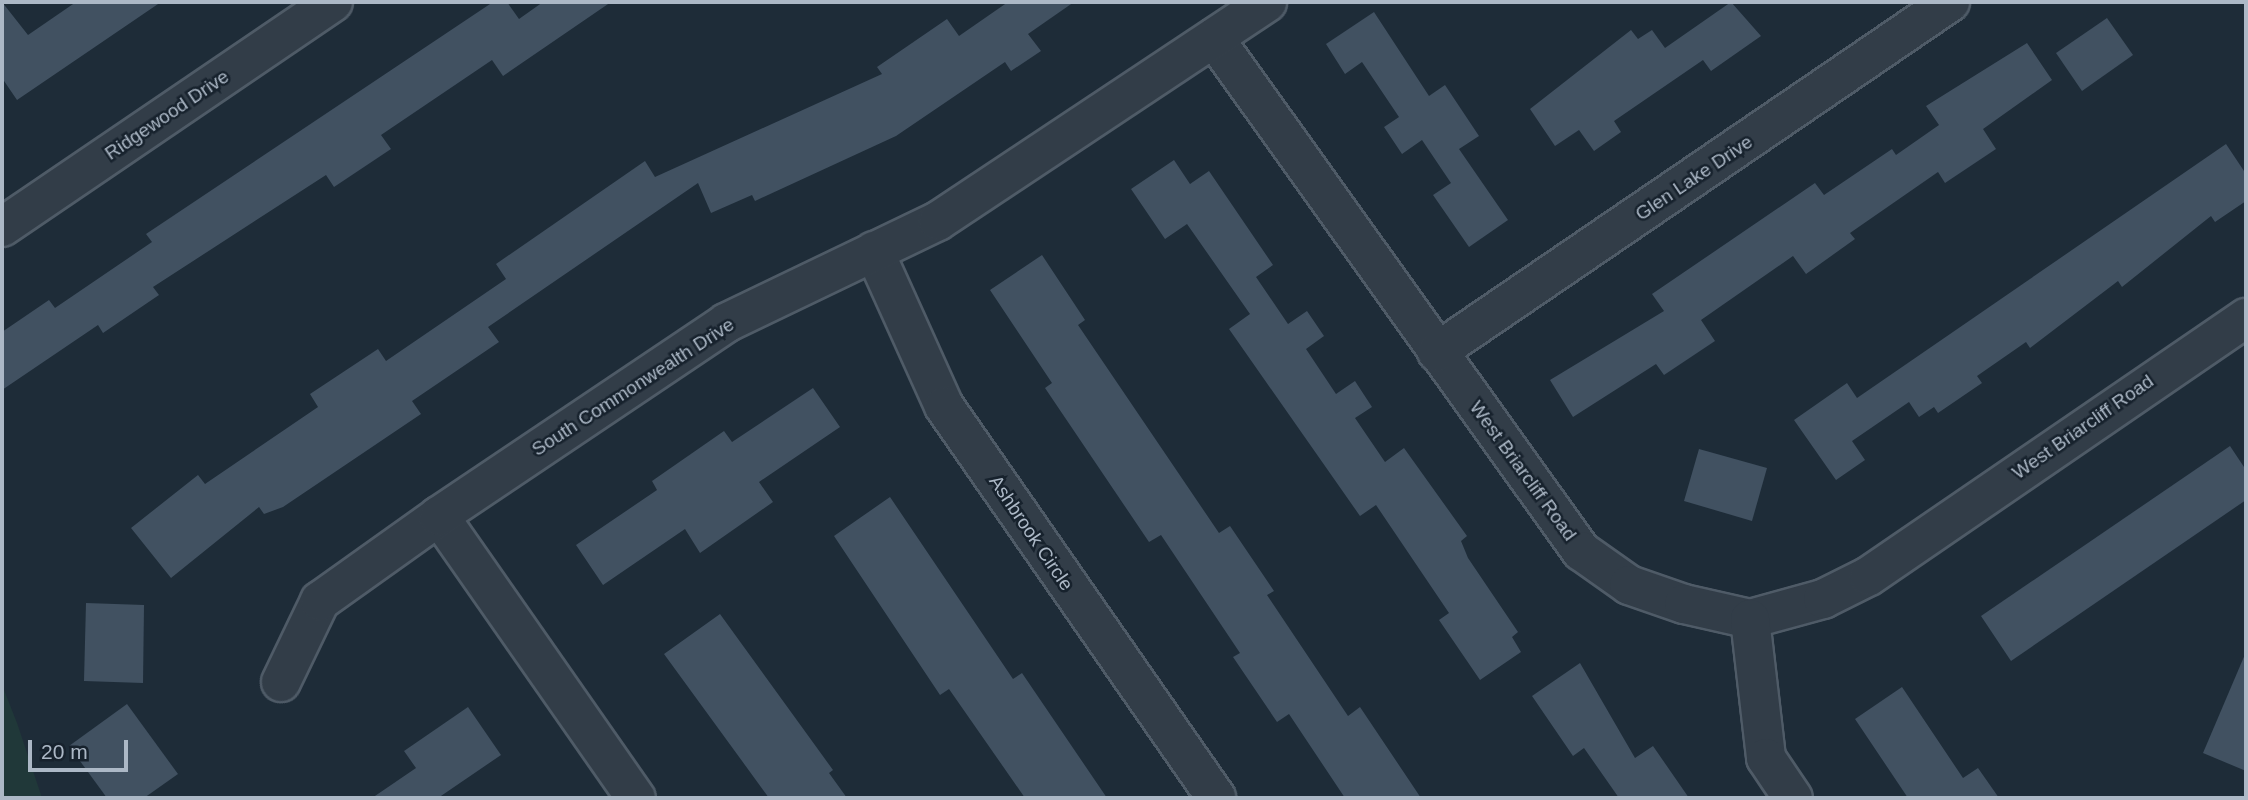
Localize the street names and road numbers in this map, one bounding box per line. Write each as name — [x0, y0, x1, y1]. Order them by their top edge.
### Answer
street label: Ridgewood Drive — [101, 65, 233, 165]
street label: Glen Lake Drive — [1631, 130, 1757, 226]
street label: South Commonwealth Drive — [528, 313, 738, 461]
street label: West Briarcliff Road — [2008, 370, 2158, 484]
street label: West Briarcliff Road — [1465, 397, 1581, 545]
street label: Ashbrook Circle — [984, 471, 1078, 595]

